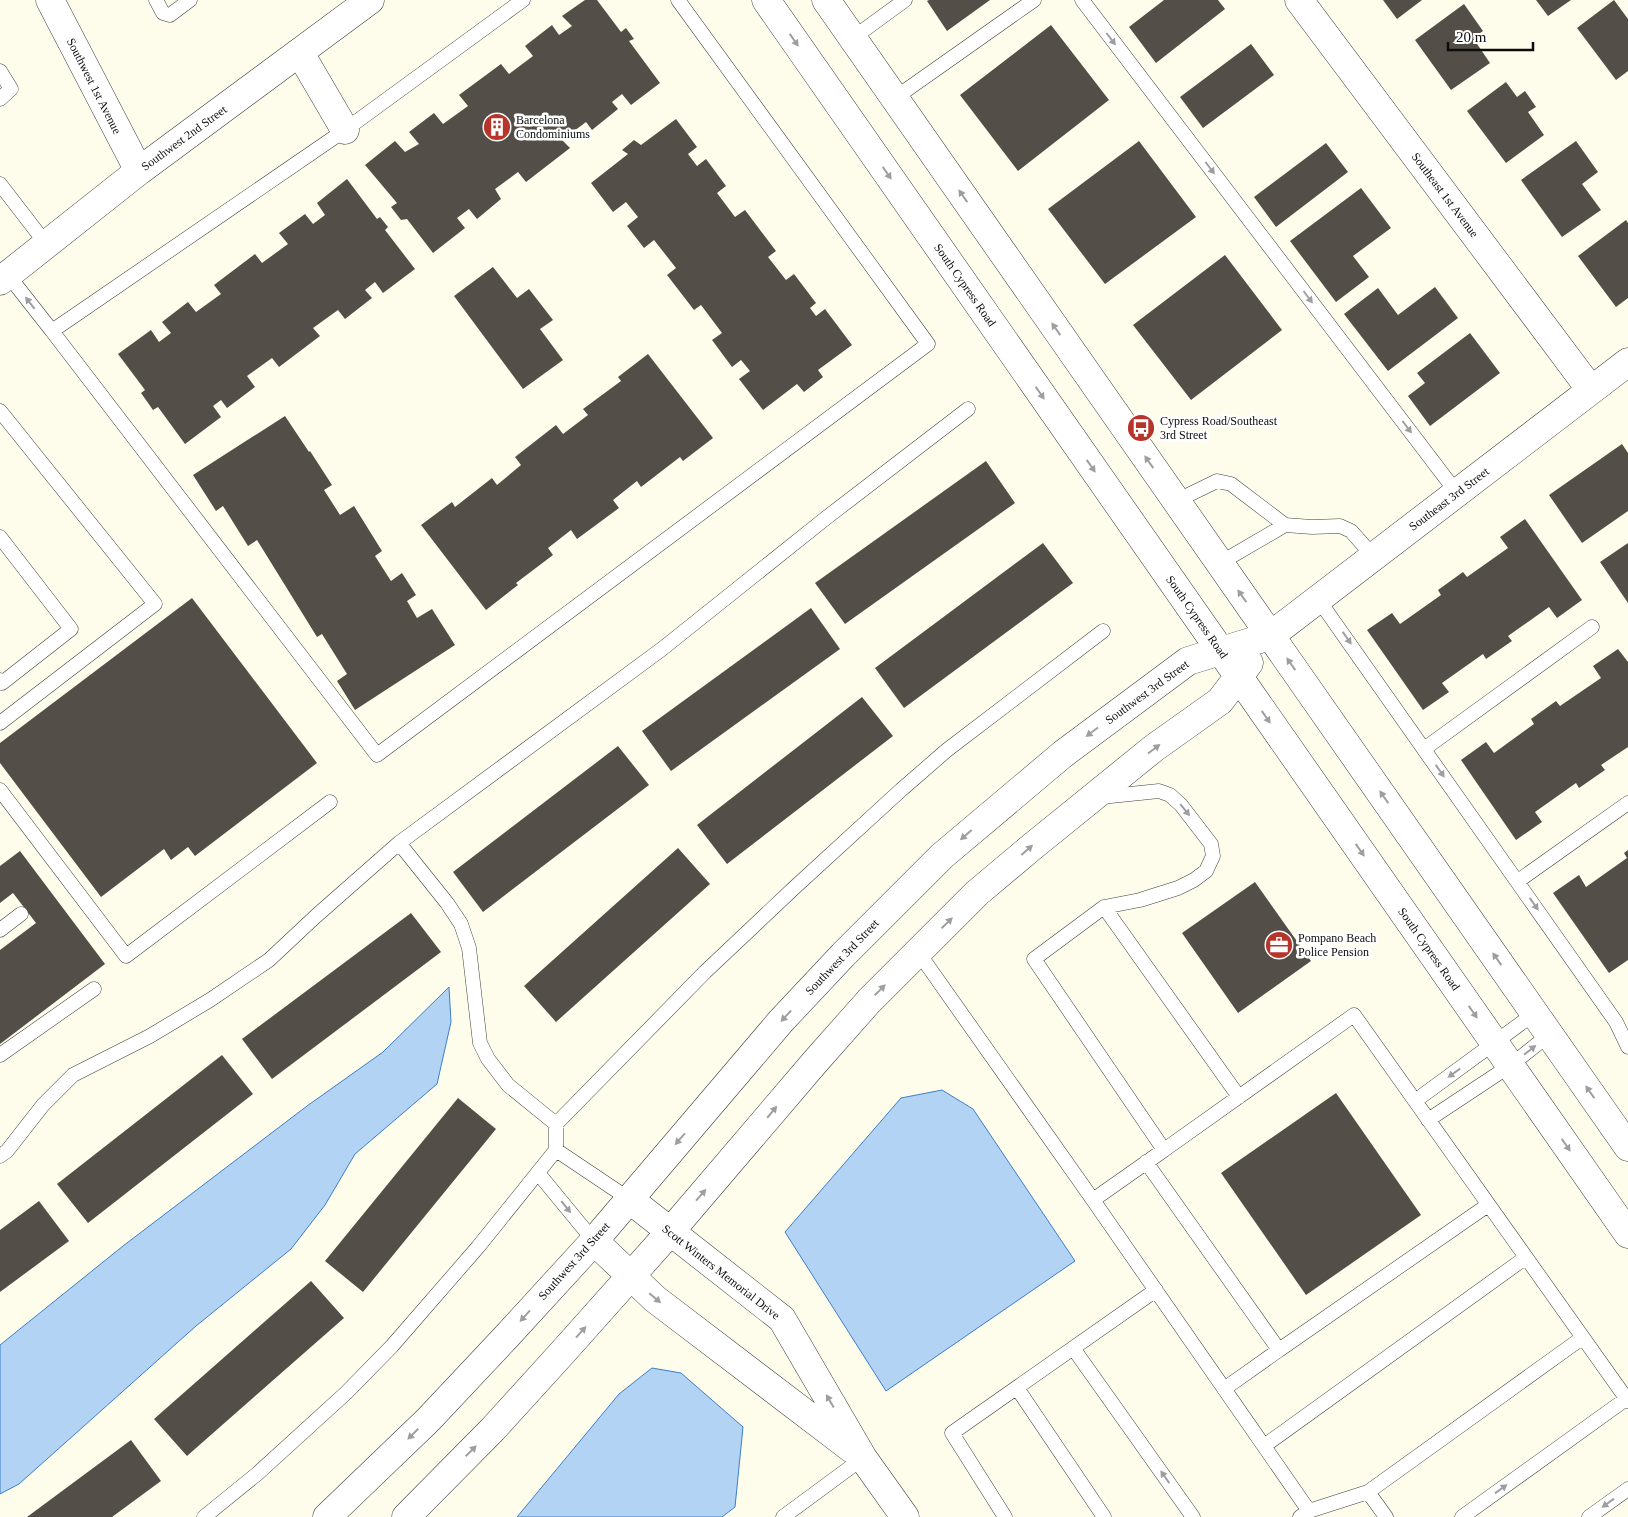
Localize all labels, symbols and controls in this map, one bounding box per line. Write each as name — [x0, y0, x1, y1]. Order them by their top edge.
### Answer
scale bar — [1448, 20, 1533, 52]
text: 20 m — [1456, 29, 1487, 45]
one-way arrow — [1106, 32, 1117, 45]
one-way arrow — [789, 33, 799, 47]
street label: Southwest 1st Avenue — [64, 36, 124, 136]
street label: Southwest 2nd Street — [139, 102, 230, 174]
building icon: Barcelona Condominiums — [482, 112, 512, 142]
place label: Barcelona Condominiums — [516, 113, 590, 141]
street label: Southeast 1st Avenue — [1409, 150, 1481, 240]
one-way arrow — [1205, 161, 1215, 175]
one-way arrow — [882, 167, 892, 180]
one-way arrow — [958, 189, 968, 203]
street label: South Cypress Road — [931, 241, 999, 329]
one-way arrow — [1303, 290, 1314, 303]
one-way arrow — [25, 296, 35, 310]
one-way arrow — [1051, 322, 1061, 336]
one-way arrow — [1035, 386, 1045, 400]
bus stop icon: Cypress Road/Southeast 3rd Street — [1126, 413, 1156, 443]
place label: Cypress Road/Southeast 3rd Street — [1160, 414, 1278, 442]
one-way arrow — [1402, 420, 1412, 434]
one-way arrow — [1144, 456, 1154, 469]
one-way arrow — [1086, 459, 1096, 473]
street label: Southeast 3rd Street — [1406, 464, 1492, 534]
street label: South Cypress Road — [1163, 573, 1231, 661]
one-way arrow — [1237, 589, 1247, 603]
one-way arrow — [1342, 631, 1352, 645]
street label: Southwest 3rd Street — [1102, 657, 1192, 727]
one-way arrow — [1285, 658, 1296, 671]
one-way arrow — [1261, 710, 1271, 724]
one-way arrow — [1085, 727, 1099, 737]
one-way arrow — [1147, 743, 1160, 754]
one-way arrow — [1435, 765, 1445, 778]
one-way arrow — [1379, 790, 1389, 804]
one-way arrow — [1180, 804, 1191, 817]
one-way arrow — [961, 829, 973, 841]
one-way arrow — [1355, 843, 1365, 857]
one-way arrow — [1021, 844, 1033, 856]
one-way arrow — [1529, 897, 1539, 911]
street label: South Cypress Road — [1395, 905, 1463, 993]
street label: Southwest 3rd Street — [802, 916, 882, 998]
one-way arrow — [941, 917, 953, 929]
office icon: Pompano Beach Police Pension — [1264, 930, 1294, 960]
place label: Pompano Beach Police Pension — [1298, 931, 1376, 959]
one-way arrow — [1492, 952, 1502, 966]
one-way arrow — [874, 984, 886, 996]
one-way arrow — [1468, 1005, 1478, 1018]
one-way arrow — [780, 1009, 792, 1021]
one-way arrow — [1524, 1044, 1537, 1055]
one-way arrow — [1447, 1068, 1460, 1078]
one-way arrow — [1585, 1085, 1595, 1099]
one-way arrow — [767, 1105, 778, 1118]
one-way arrow — [675, 1133, 686, 1145]
one-way arrow — [1561, 1138, 1571, 1152]
one-way arrow — [696, 1189, 707, 1202]
one-way arrow — [560, 1200, 571, 1213]
street label: Southwest 3rd Street — [535, 1219, 613, 1303]
street label: Scott Winters Memorial Drive — [659, 1222, 783, 1322]
one-way arrow — [648, 1293, 661, 1304]
one-way arrow — [519, 1310, 531, 1322]
one-way arrow — [575, 1326, 587, 1338]
one-way arrow — [825, 1394, 834, 1407]
one-way arrow — [407, 1428, 419, 1440]
one-way arrow — [465, 1446, 477, 1458]
one-way arrow — [1160, 1470, 1170, 1484]
one-way arrow — [1494, 1484, 1508, 1494]
one-way arrow — [1602, 1498, 1615, 1508]

